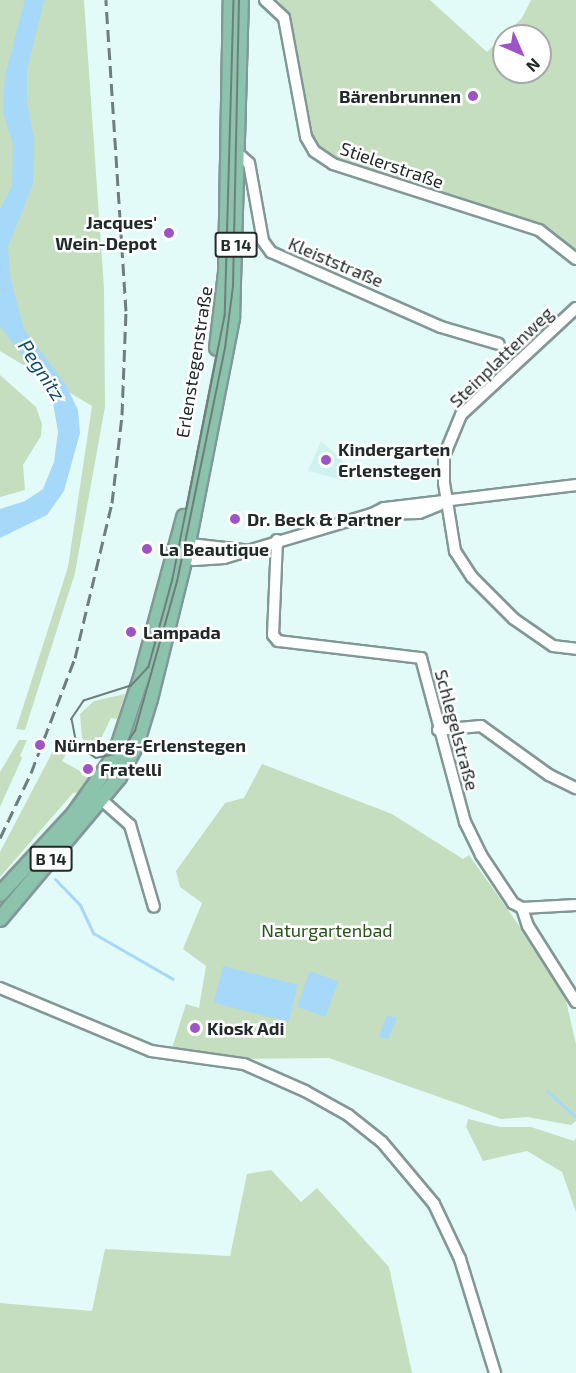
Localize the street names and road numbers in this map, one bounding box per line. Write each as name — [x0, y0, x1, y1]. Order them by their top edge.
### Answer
street label: Stielerstraße — [337, 137, 447, 193]
road number: B 14 — [214, 232, 258, 258]
street label: Kleiststraße — [285, 232, 387, 292]
street label: Erlenstegenstraße — [171, 285, 217, 439]
street label: Steinplattenweg — [445, 302, 557, 412]
street label: Schlegelstraße — [430, 667, 484, 793]
road number: B 14 — [28, 846, 74, 872]

